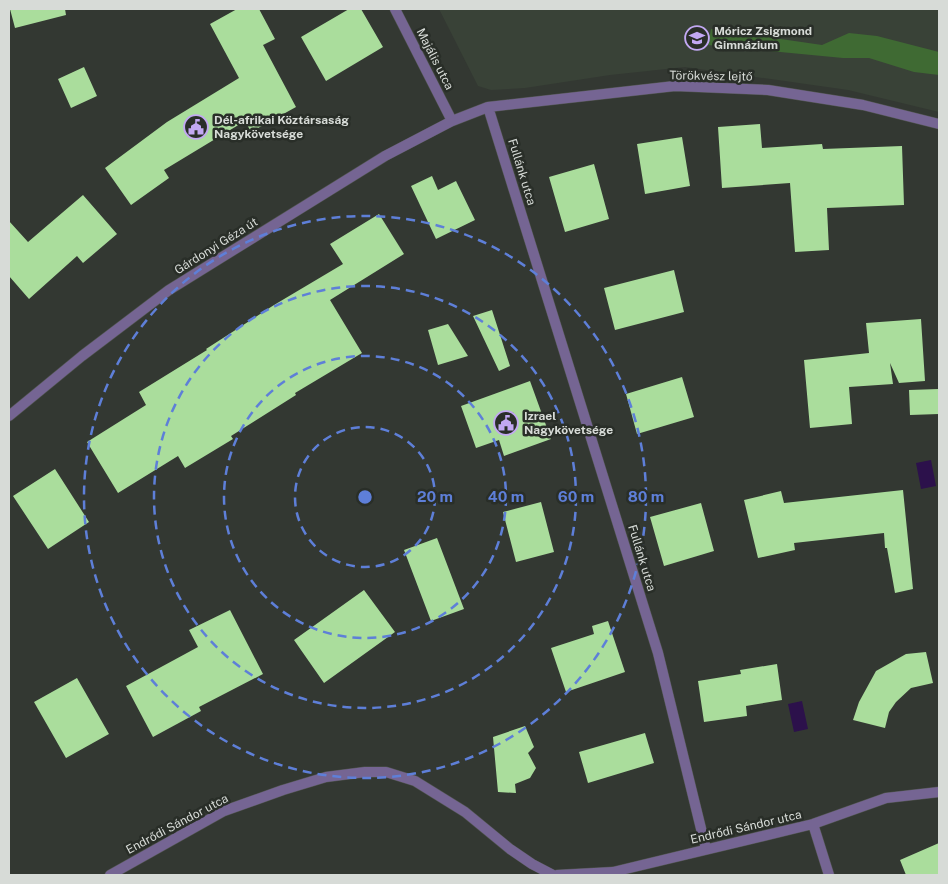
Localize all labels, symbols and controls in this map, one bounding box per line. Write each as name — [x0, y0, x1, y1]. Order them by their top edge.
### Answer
place label: Móricz Zsigmond Gimnázium — [714, 24, 812, 52]
school or university icon: Móricz Zsigmond Gimnázium — [684, 25, 710, 51]
street label: Majális utca — [414, 26, 456, 92]
street label: Törökvész lejtő — [669, 68, 753, 84]
place label: Dél-afrikai Köztársaság Nagykövetsége — [214, 113, 349, 141]
public building icon: Dél-afrikai Köztársaság Nagykövetsége — [183, 114, 209, 140]
street label: Fullánk utca — [505, 137, 539, 207]
street label: Gárdonyi Géza út — [172, 215, 260, 277]
place label: Izrael Nagykövetsége — [524, 409, 613, 437]
public building icon: Izrael Nagykövetsége — [493, 410, 519, 436]
centre of rings — [356, 488, 374, 506]
text: 20 m — [417, 488, 453, 505]
text: 40 m — [488, 488, 524, 505]
text: 60 m — [558, 488, 594, 505]
text: 80 m — [628, 488, 664, 505]
street label: Fullánk utca — [625, 523, 659, 593]
street label: Endrődi Sándor utca — [124, 791, 230, 857]
street label: Endrődi Sándor utca — [689, 807, 803, 847]

